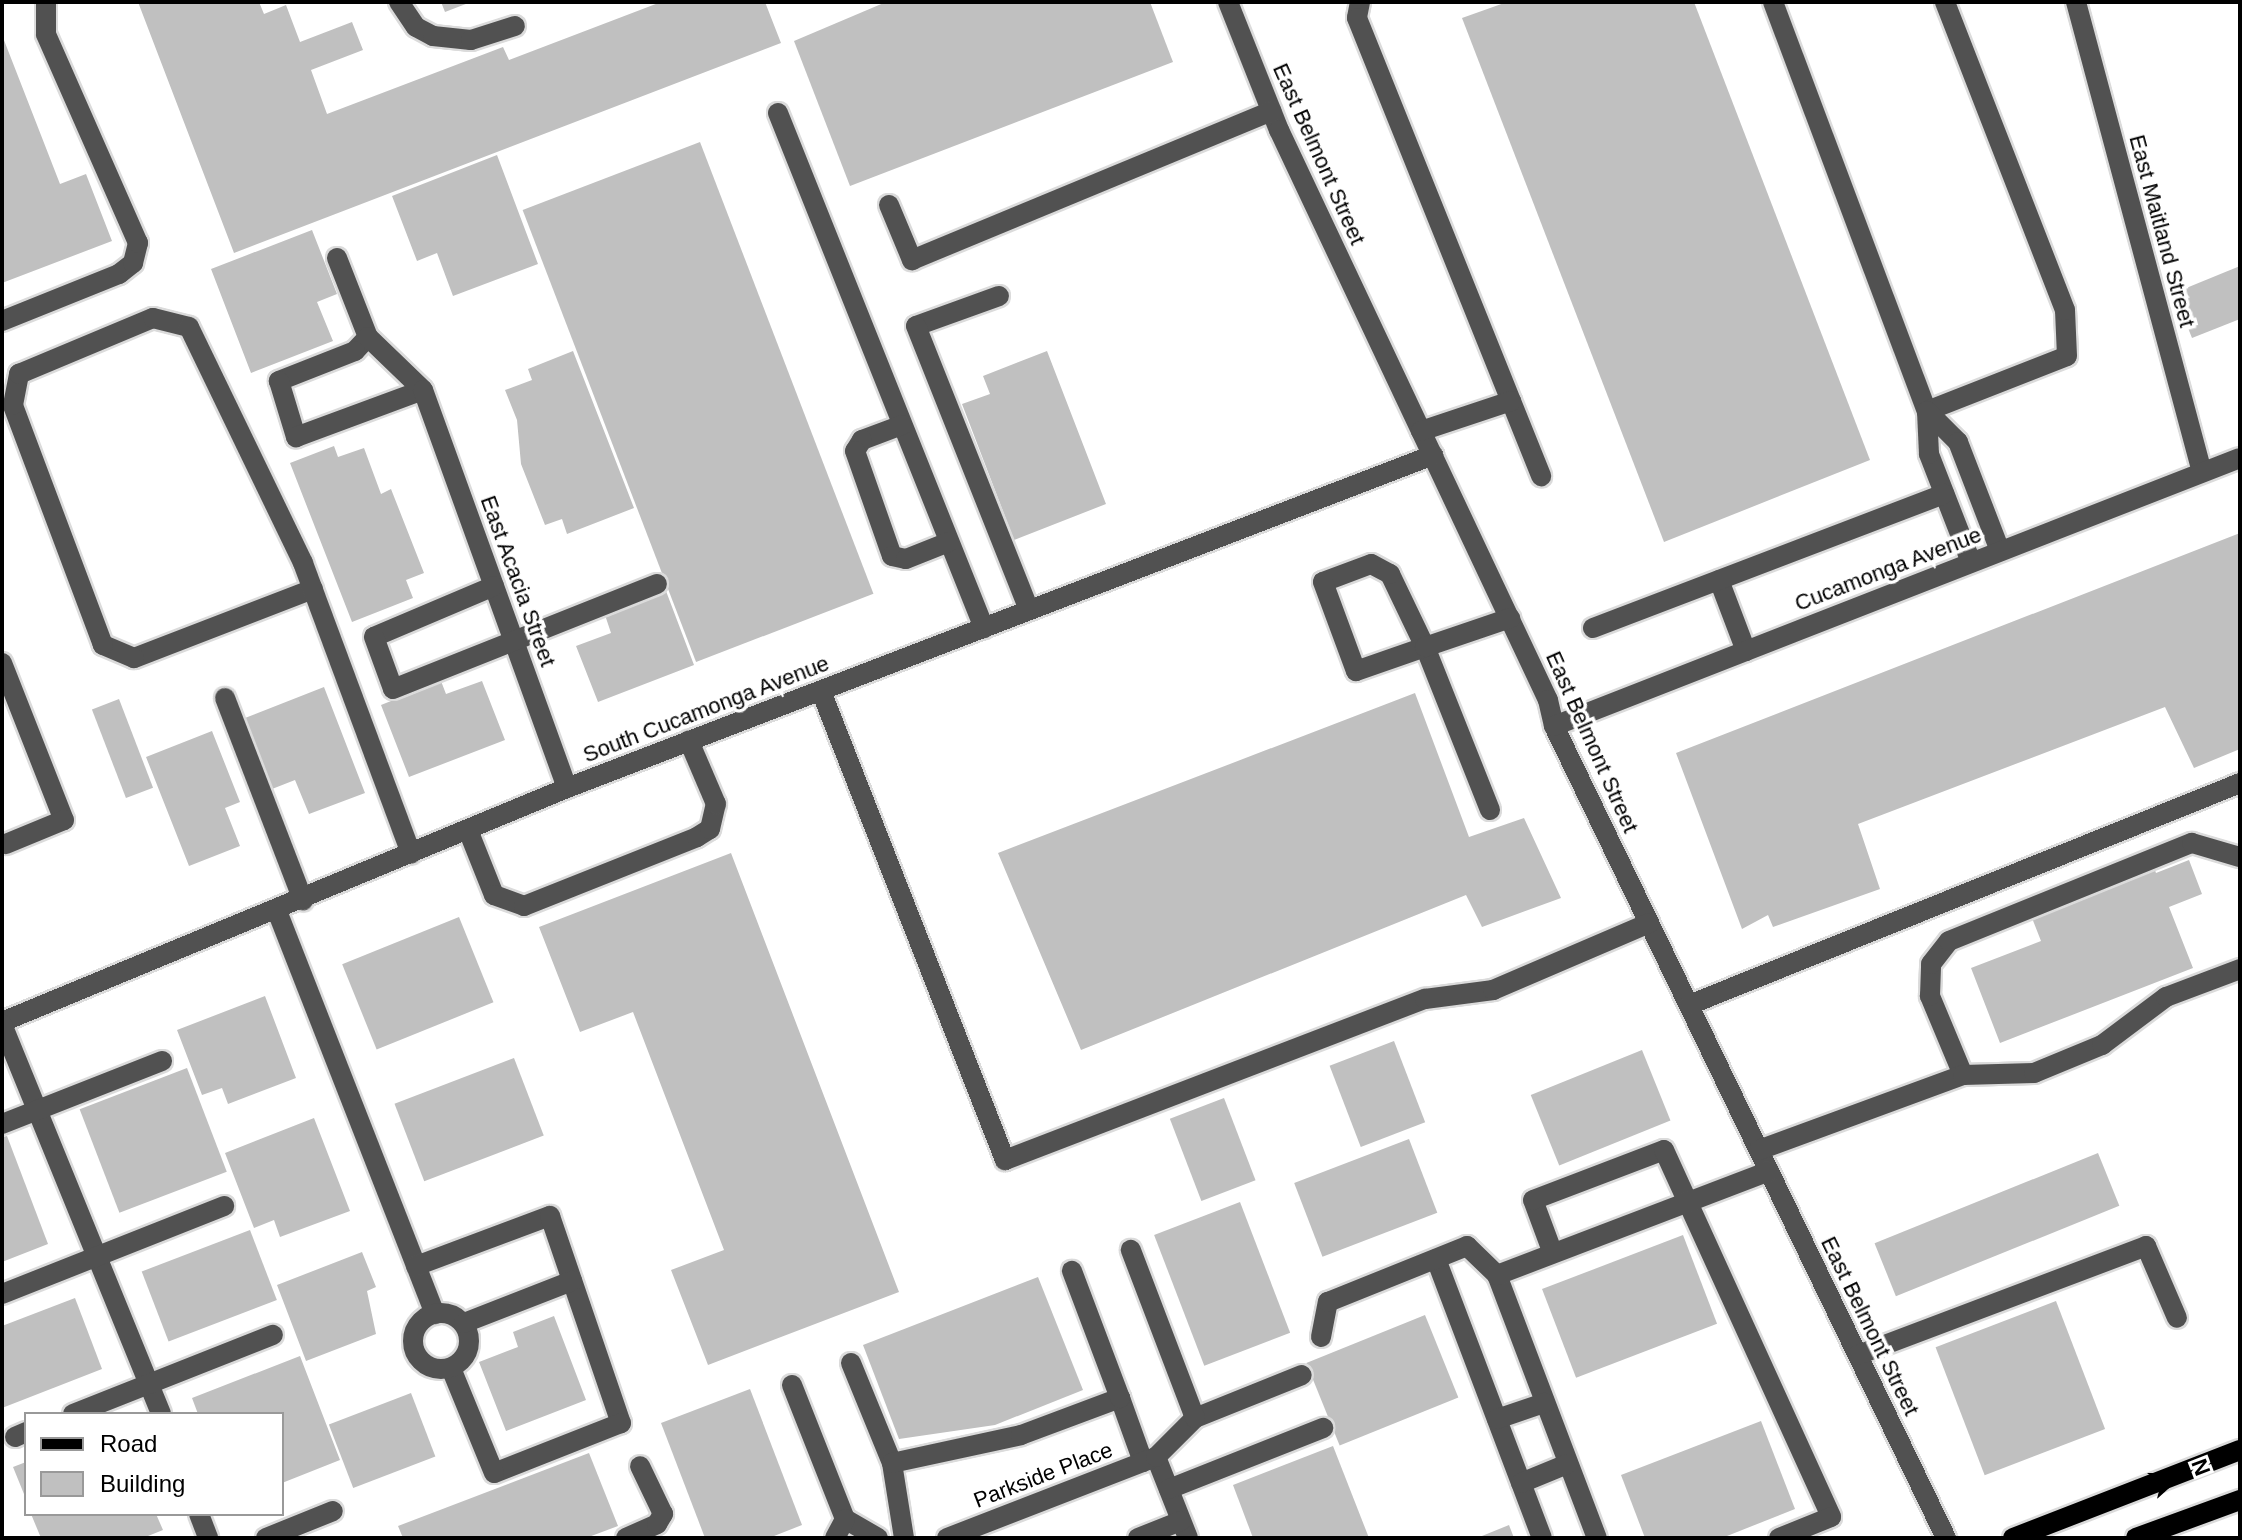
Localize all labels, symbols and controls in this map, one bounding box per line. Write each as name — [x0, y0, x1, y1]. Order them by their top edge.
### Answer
street label: East Belmont Street — [1267, 59, 1371, 249]
street label: East Maitland Street — [2124, 132, 2200, 330]
street label: East Acacia Street — [475, 491, 561, 671]
street label: Cucamonga Avenue — [1790, 521, 1986, 617]
street label: East Belmont Street — [1540, 647, 1644, 837]
street label: South Cucamonga Avenue — [579, 650, 833, 768]
street label: East Belmont Street — [1815, 1232, 1925, 1420]
legend — [24, 1412, 284, 1516]
text: Road — [100, 1430, 157, 1457]
street label: Parkside Place — [970, 1436, 1116, 1514]
north arrow — [2138, 1436, 2218, 1516]
text: N — [2186, 1455, 2215, 1479]
text: Building — [100, 1470, 185, 1497]

